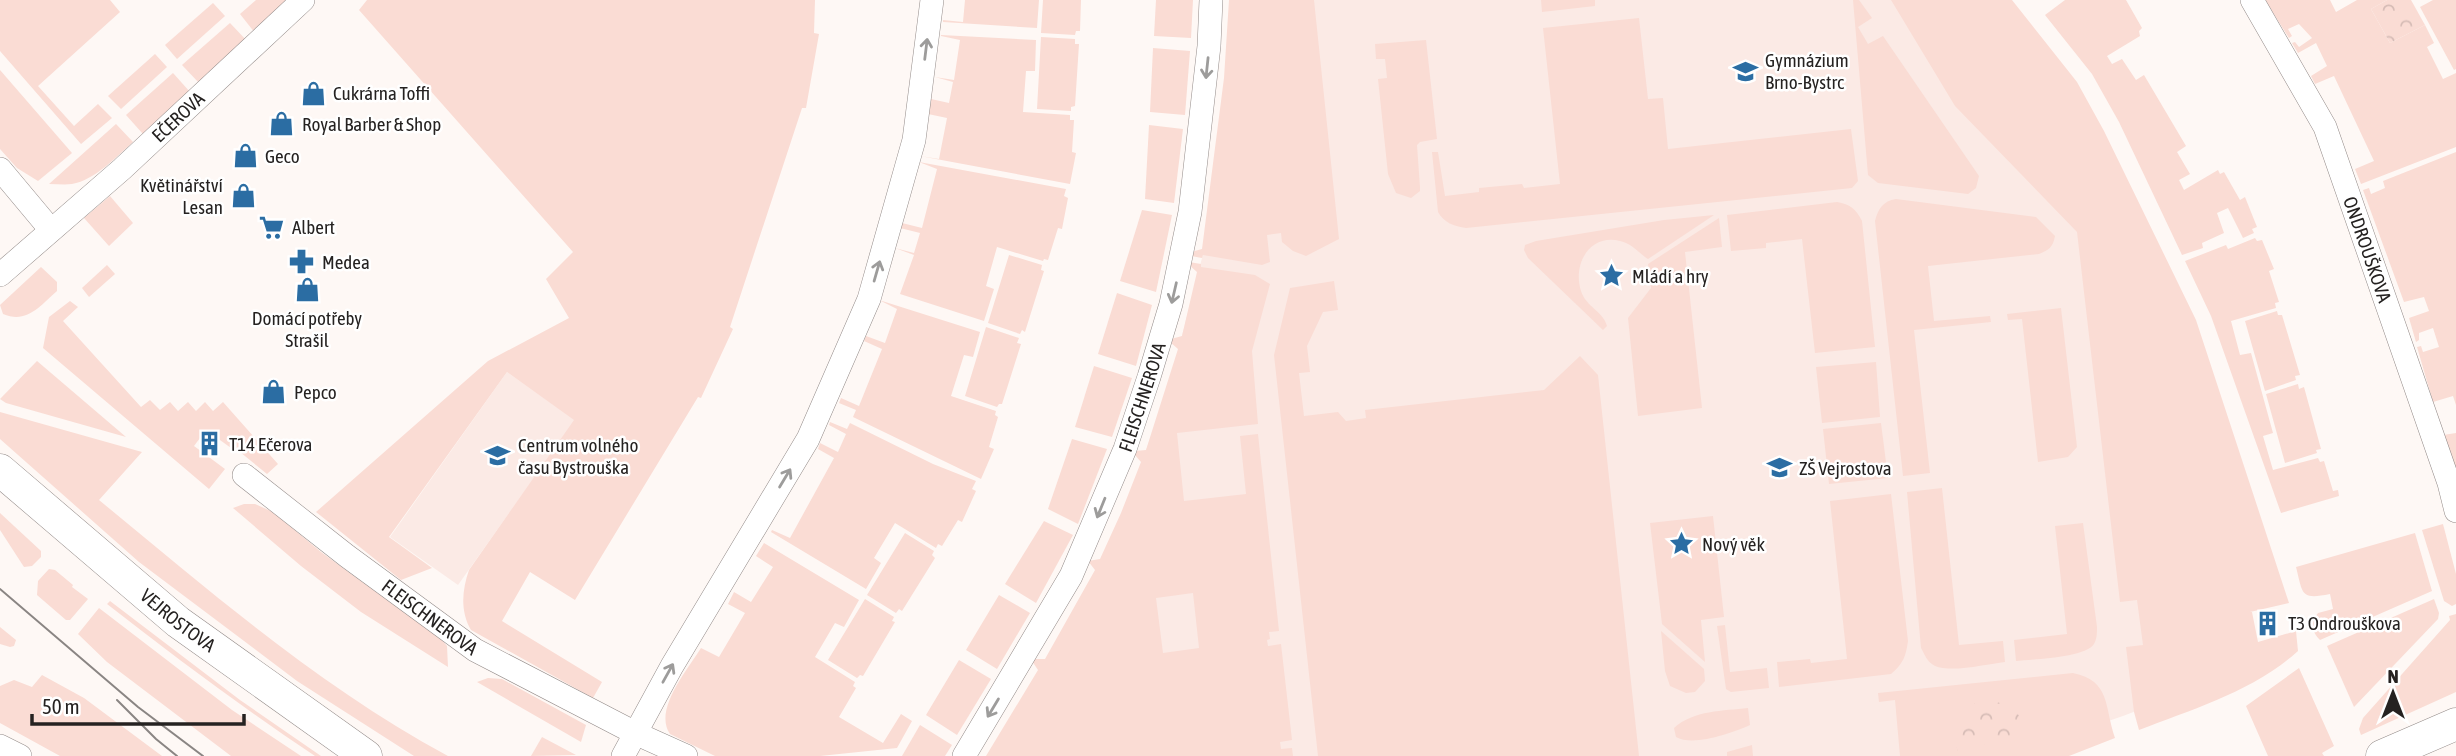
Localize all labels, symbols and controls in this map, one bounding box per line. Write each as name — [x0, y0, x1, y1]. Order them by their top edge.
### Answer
one-way arrow — [920, 38, 933, 61]
place label: Gymnázium Brno-Bystrc — [1765, 49, 1849, 93]
one-way arrow — [1200, 56, 1213, 79]
school or university icon: Gymnázium Brno-Bystrc — [1731, 57, 1759, 85]
shop icon: Cukrárna Toffi — [299, 79, 327, 107]
place label: Cukrárna Toffi — [333, 82, 430, 104]
street label: EČEROVA — [147, 87, 209, 146]
shop icon: Royal Barber & Shop — [268, 110, 296, 138]
place label: Royal Barber & Shop — [302, 113, 441, 135]
shop icon: Geco — [231, 142, 259, 170]
place label: Geco — [265, 145, 300, 167]
place label: Květinářství Lesan — [140, 174, 223, 218]
shop icon: Květinářství Lesan — [229, 182, 257, 210]
street label: ONDROUŠKOVA — [2339, 194, 2396, 306]
supermarket icon: Albert — [258, 213, 286, 241]
place label: Albert — [292, 216, 335, 238]
pharmacy icon: Medea — [288, 248, 316, 276]
place label: Medea — [322, 251, 370, 273]
one-way arrow — [872, 260, 885, 282]
place icon: Mládí a hry — [1598, 262, 1626, 290]
place label: Mládí a hry — [1632, 265, 1709, 287]
shop icon: Domácí potřeby Strašil — [293, 276, 321, 304]
one-way arrow — [1166, 281, 1180, 304]
place label: Domácí potřeby Strašil — [252, 307, 362, 351]
street label: FLEISCHNEROVA — [1114, 339, 1170, 454]
shop icon: Pepco — [260, 378, 288, 406]
place label: Pepco — [294, 381, 337, 403]
building icon: T14 Ečerova — [195, 430, 223, 458]
place label: T14 Ečerova — [229, 433, 312, 455]
place label: Centrum volného času Bystrouška — [518, 434, 639, 478]
school or university icon: Centrum volného času Bystrouška — [484, 442, 512, 470]
school or university icon: ZŠ Vejrostova — [1765, 454, 1793, 482]
place label: ZŠ Vejrostova — [1799, 457, 1892, 479]
one-way arrow — [778, 468, 792, 488]
one-way arrow — [1093, 497, 1106, 518]
place icon: Nový věk — [1668, 530, 1696, 558]
place label: Nový věk — [1702, 533, 1765, 555]
street label: FLEISCHNEROVA — [378, 575, 483, 660]
street label: VEJROSTOVA — [136, 584, 220, 657]
building icon: T3 Ondrouškova — [2254, 609, 2282, 637]
place label: T3 Ondrouškova — [2288, 612, 2401, 634]
north arrow — [2358, 658, 2428, 728]
one-way arrow — [662, 663, 675, 684]
text: N — [2387, 665, 2399, 687]
scale bar — [32, 682, 243, 726]
text: 50 m — [42, 694, 80, 718]
one-way arrow — [986, 698, 1000, 718]

